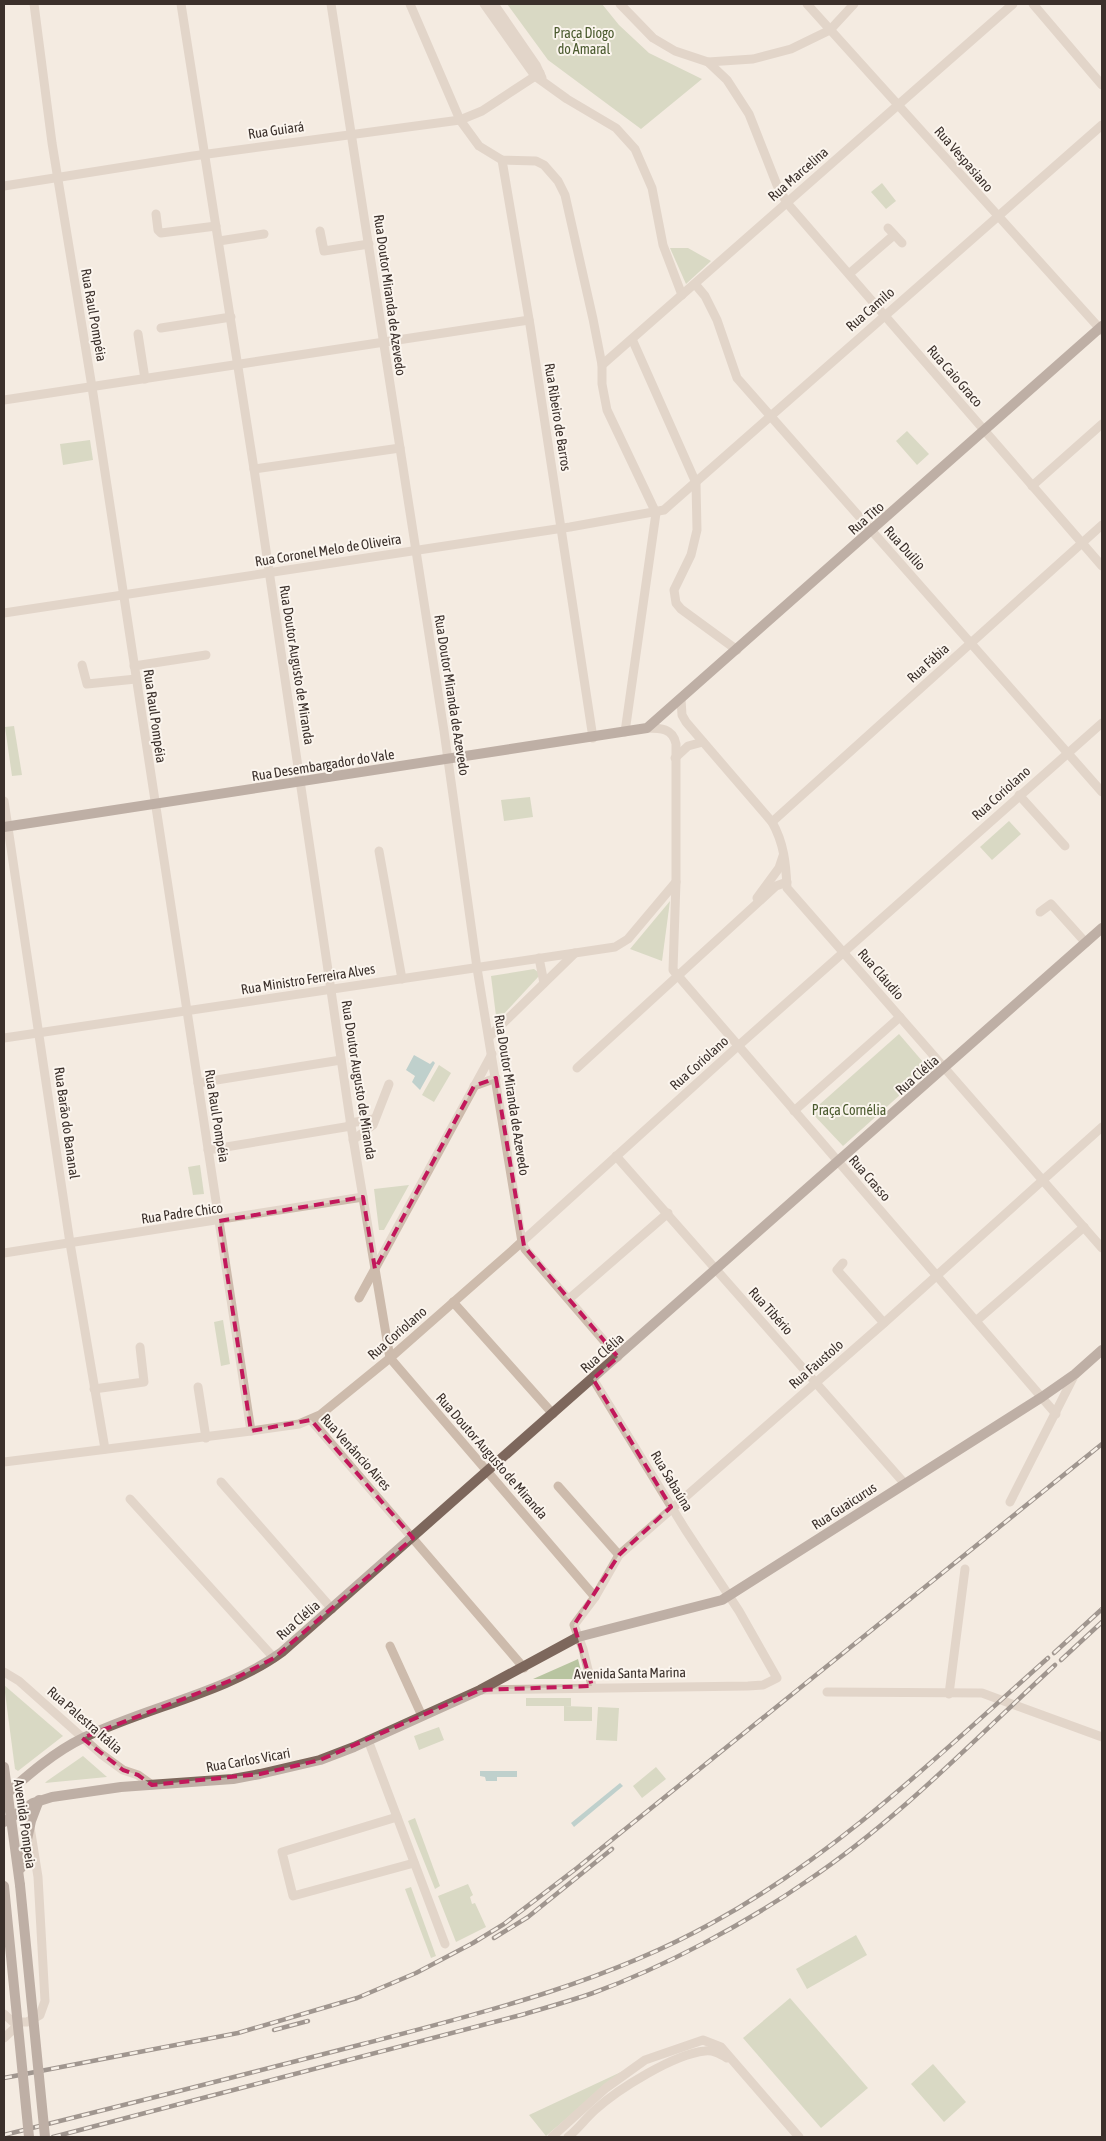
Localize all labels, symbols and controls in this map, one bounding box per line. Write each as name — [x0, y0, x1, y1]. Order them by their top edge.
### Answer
park label: Praça Diogo do Amaral — [554, 25, 614, 57]
street label: Rua Guiará — [247, 118, 305, 142]
street label: Rua Vespasiano — [931, 123, 997, 195]
street label: Rua Marcelina — [765, 144, 831, 204]
street label: Rua Doutor Miranda de Azevedo — [371, 213, 409, 377]
street label: Rua Raul Pompéia — [78, 267, 110, 363]
street label: Rua Camilo — [843, 284, 897, 334]
street label: Rua Caio Graco — [924, 342, 986, 410]
street label: Rua Ribeiro de Barros — [542, 362, 574, 472]
street label: Rua Tito — [845, 498, 887, 538]
street label: Rua Duílio — [881, 523, 929, 573]
street label: Rua Coronel Melo de Oliveira — [254, 531, 402, 569]
street label: Rua Doutor Augusto de Miranda — [276, 584, 318, 746]
street label: Rua Doutor Miranda de Azevedo — [431, 613, 473, 777]
street label: Rua Fábia — [904, 640, 952, 686]
street label: Rua Raul Pompéia — [141, 668, 169, 764]
street label: Rua Desembargador do Vale — [251, 746, 395, 784]
street label: Rua Coriolano — [969, 763, 1033, 823]
street label: Rua Cláudio — [855, 945, 907, 1003]
street label: Rua Ministro Ferreira Alves — [240, 960, 376, 998]
street label: Rua Doutor Augusto de Miranda — [338, 999, 380, 1161]
street label: Rua Doutor Miranda de Azevedo — [491, 1013, 533, 1177]
street label: Rua Coriolano — [667, 1033, 731, 1093]
street label: Rua Clélia — [892, 1052, 942, 1098]
street label: Rua Barão do Bananal — [51, 1066, 83, 1180]
street label: Rua Raul Pompéia — [202, 1068, 232, 1164]
park label: Praça Cornélia — [812, 1102, 886, 1118]
street label: Rua Crasso — [846, 1152, 894, 1204]
street label: Rua Padre Chico — [140, 1199, 224, 1227]
street label: Rua Tibério — [746, 1284, 796, 1338]
street label: Rua Coriolano — [364, 1303, 430, 1363]
street label: Rua Clélia — [577, 1330, 627, 1376]
street label: Rua Faustolo — [786, 1336, 846, 1392]
street label: Rua Doutor Augusto de Miranda — [433, 1390, 551, 1522]
street label: Rua Venâncio Aires — [317, 1410, 395, 1494]
street label: Rua Sabaúna — [648, 1448, 696, 1514]
street label: Rua Guaicurus — [809, 1479, 879, 1533]
street label: Rua Clélia — [273, 1597, 323, 1643]
street label: Avenida Santa Marina — [574, 1664, 686, 1682]
street label: Rua Palestra Itália — [44, 1683, 126, 1757]
street label: Rua Carlos Vicari — [205, 1745, 291, 1775]
street label: Avenida Pompeia — [11, 1778, 39, 1870]

